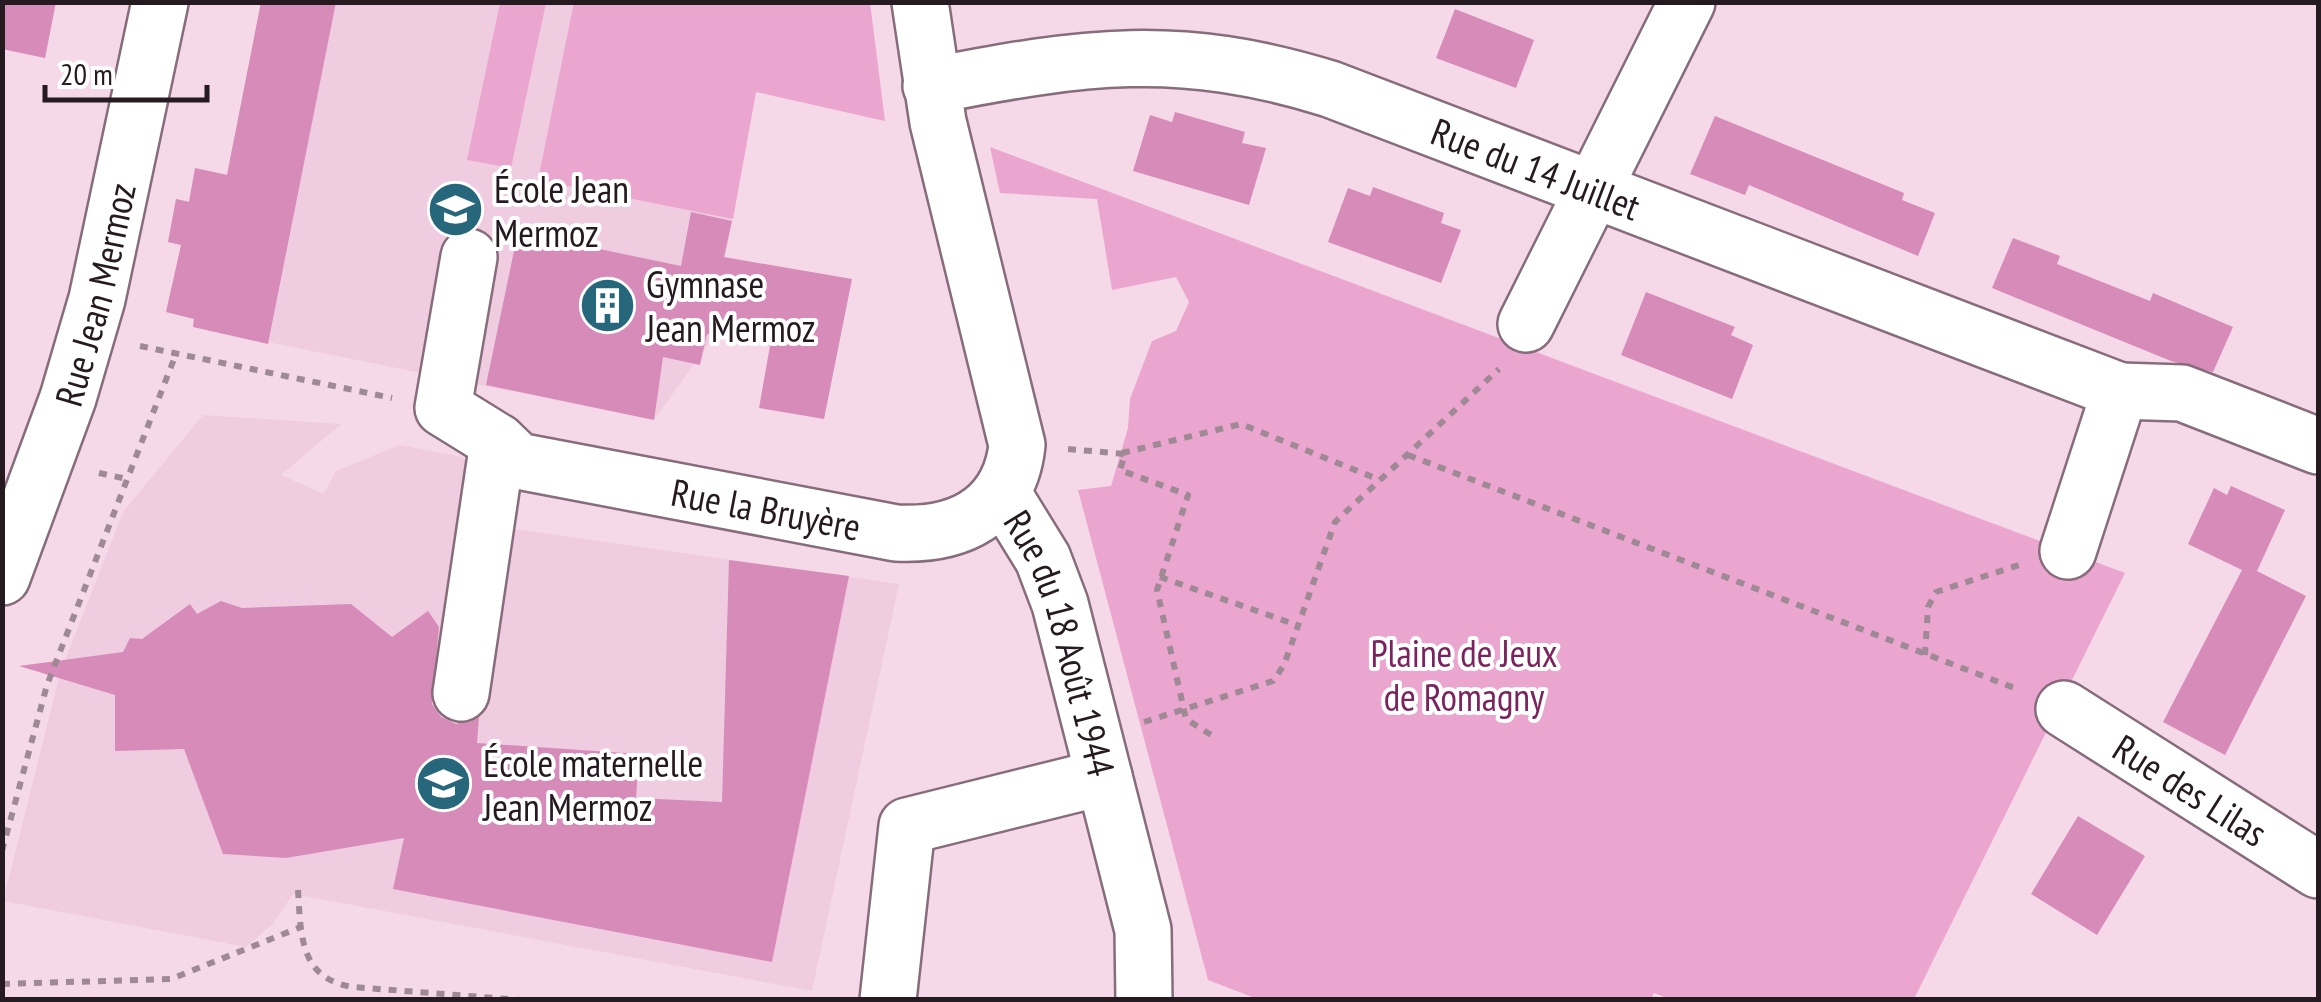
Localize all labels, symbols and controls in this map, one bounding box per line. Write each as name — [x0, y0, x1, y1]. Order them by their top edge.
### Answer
scale bar — [45, 40, 208, 102]
text: 20 m — [60, 54, 113, 93]
street label: Rue du 14 Juillet — [1425, 106, 1648, 230]
place label: École Jean Mermoz — [494, 164, 629, 257]
street label: Rue Jean Mermoz — [43, 178, 145, 411]
school or university icon: École Jean Mermoz — [425, 180, 485, 240]
place label: Gymnase Jean Mermoz — [645, 259, 815, 352]
building icon: Gymnase Jean Mermoz — [577, 275, 637, 335]
street label: Rue la Bruyère — [667, 466, 865, 550]
street label: Rue du 18 Août 1944 — [994, 501, 1127, 781]
park label: Plaine de Jeux de Romagny — [1370, 628, 1558, 721]
street label: Rue des Lilas — [2105, 722, 2277, 856]
place label: École maternelle Jean Mermoz — [482, 738, 703, 831]
school or university icon: École maternelle Jean Mermoz — [414, 754, 474, 814]

